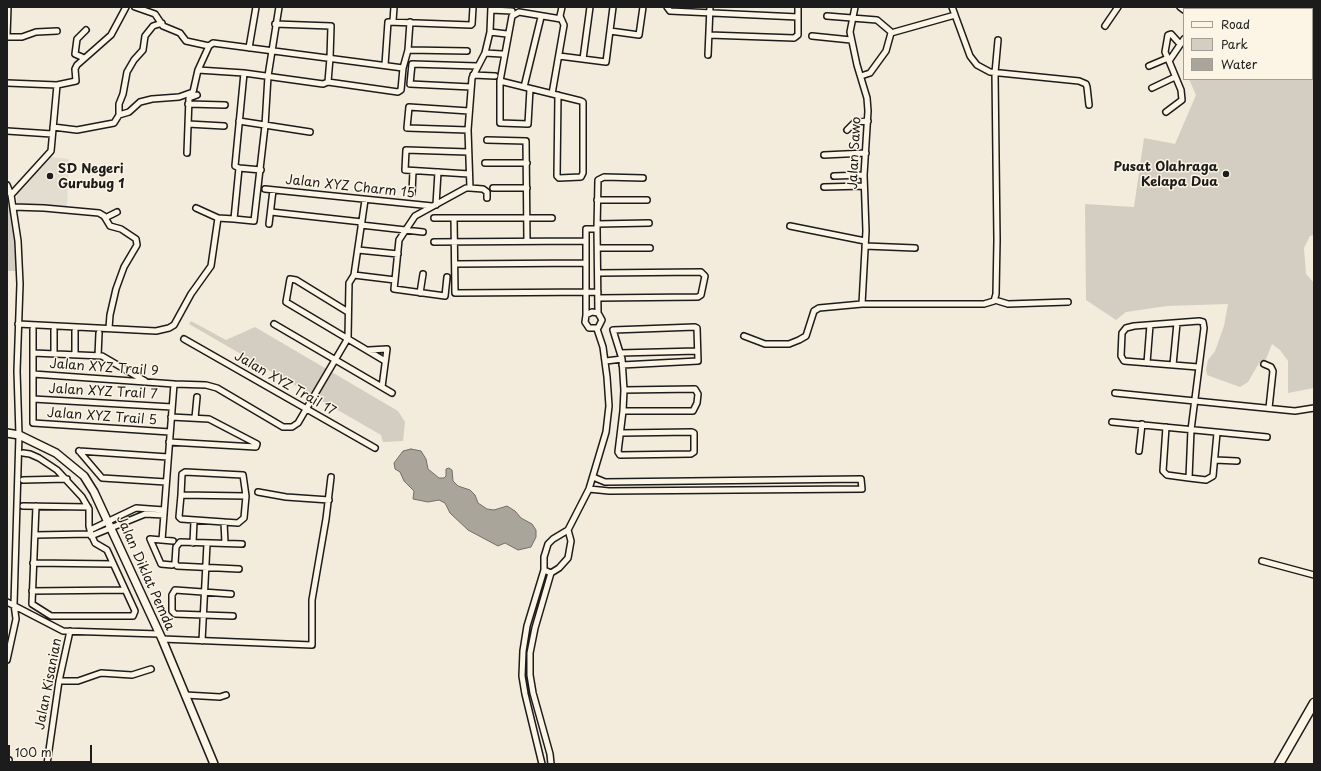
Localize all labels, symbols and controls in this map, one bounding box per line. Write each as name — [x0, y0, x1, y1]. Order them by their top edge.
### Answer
legend — [1183, 8, 1313, 80]
text: Road — [1221, 15, 1250, 33]
text: Park — [1221, 35, 1248, 53]
text: Water — [1221, 55, 1257, 73]
street label: Jalan Sawo — [845, 116, 865, 190]
place label: Pusat Olahraga Kelapa Dua — [1114, 159, 1218, 190]
place label: SD Negeri Gurubug 1 — [58, 161, 125, 192]
marker: Pusat Olahraga Kelapa Dua — [1221, 169, 1231, 179]
marker: SD Negeri Gurubug 1 — [45, 171, 55, 181]
street label: Jalan XYZ Charm 15 — [285, 172, 415, 202]
street label: Jalan XYZ Trail 17 — [231, 349, 339, 419]
street label: Jalan XYZ Trail 9 — [49, 356, 159, 380]
street label: Jalan XYZ Trail 7 — [48, 381, 158, 403]
street label: Jalan XYZ Trail 5 — [46, 405, 158, 429]
street label: Jalan Diklat Pemda — [113, 513, 177, 633]
street label: Jalan Kisanian — [33, 637, 65, 731]
scale bar — [10, 737, 94, 763]
text: 100 m — [15, 743, 52, 761]

